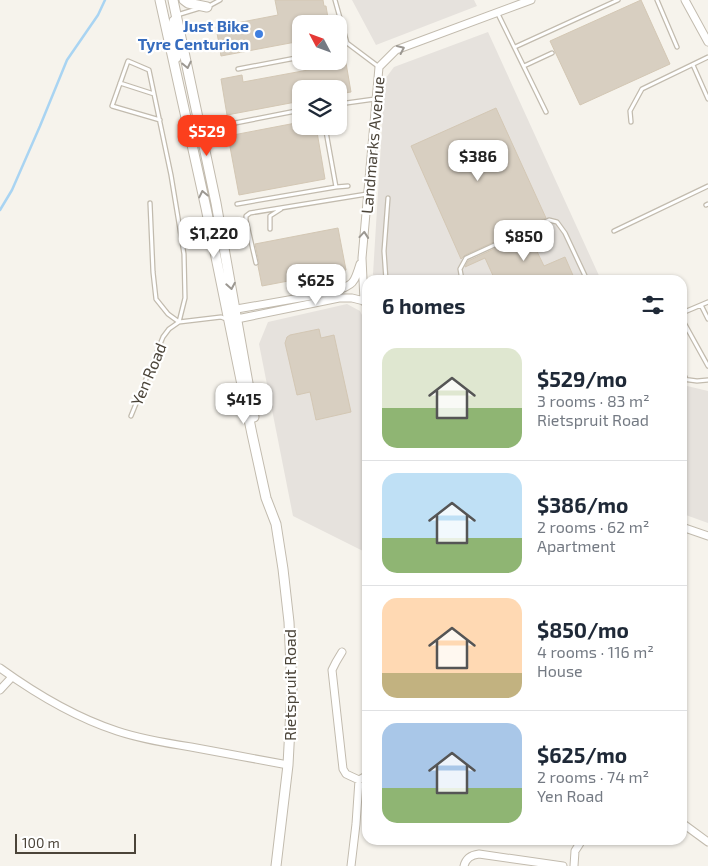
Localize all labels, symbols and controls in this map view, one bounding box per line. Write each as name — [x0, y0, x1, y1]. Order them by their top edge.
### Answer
north arrow — [292, 15, 348, 70]
map controls — [292, 15, 347, 135]
place label: Just Bike Tyre Centurion — [138, 16, 249, 54]
marker: Just Bike Tyre Centurion — [253, 28, 265, 40]
one-way arrow — [396, 45, 405, 56]
one-way arrow — [181, 60, 192, 69]
street label: Landmarks Avenue — [357, 76, 387, 214]
button: layers — [292, 80, 347, 135]
pin: $529 — [177, 114, 237, 157]
text: $529 — [189, 121, 225, 140]
pin: $386 — [448, 140, 508, 182]
text: $386 — [459, 146, 497, 165]
one-way arrow — [198, 189, 209, 198]
pin: $1,220 — [173, 216, 255, 259]
pin: $850 — [494, 220, 554, 262]
text: $1,220 — [190, 223, 238, 242]
text: $850 — [505, 226, 543, 245]
one-way arrow — [358, 231, 369, 239]
pin: $625 — [286, 264, 346, 306]
text: $625 — [298, 270, 334, 289]
one-way arrow — [225, 281, 235, 290]
icon: filters — [639, 291, 667, 319]
text: 6 homes — [382, 293, 465, 318]
street label: Yen Road — [126, 340, 170, 408]
text: $529/mo — [537, 366, 627, 391]
icon: home — [422, 368, 482, 428]
pin: $415 — [214, 382, 274, 425]
text: $415 — [226, 389, 262, 408]
text: 3 rooms · 83 m² — [537, 391, 650, 410]
text: Rietspruit Road — [537, 410, 649, 429]
text: $386/mo — [537, 492, 628, 517]
icon: home — [422, 493, 482, 553]
text: 2 rooms · 62 m² — [537, 517, 649, 536]
text: Apartment — [537, 536, 616, 555]
text: $850/mo — [537, 617, 629, 642]
icon: home — [422, 618, 482, 678]
street label: Rietspruit Road — [280, 629, 299, 741]
text: 4 rooms · 116 m² — [537, 642, 654, 661]
text: House — [537, 661, 583, 680]
text: $625/mo — [537, 742, 627, 767]
icon: home — [422, 743, 482, 803]
text: 2 rooms · 74 m² — [537, 767, 649, 786]
text: Yen Road — [537, 786, 603, 805]
scale bar — [15, 831, 136, 854]
text: 100 m — [22, 834, 60, 851]

